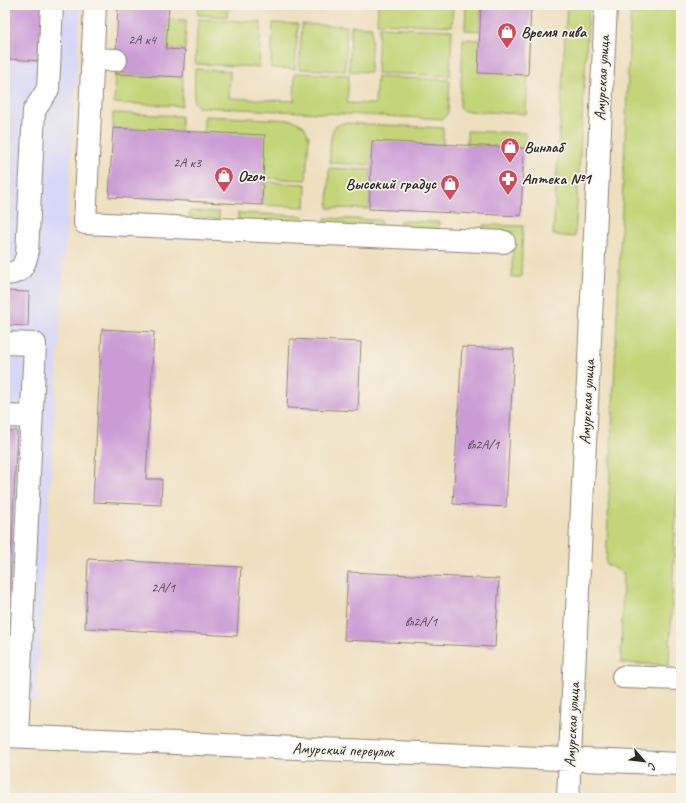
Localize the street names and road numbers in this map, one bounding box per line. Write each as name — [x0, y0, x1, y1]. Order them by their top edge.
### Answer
street label: Амурская улица — [590, 34, 614, 121]
street label: Амурская улица — [575, 358, 599, 445]
street label: Амурская улица — [560, 681, 584, 768]
street label: Амурский переулок — [292, 738, 396, 762]

